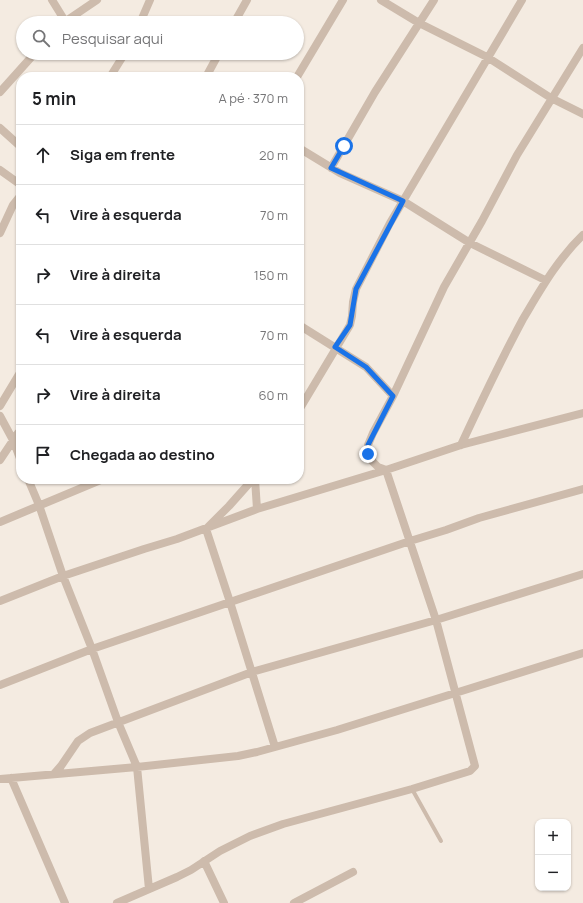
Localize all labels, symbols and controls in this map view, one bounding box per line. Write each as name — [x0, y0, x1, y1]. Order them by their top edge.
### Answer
search box — [16, 16, 304, 60]
icon: search — [30, 27, 52, 49]
text: Pesquisar aqui — [62, 28, 163, 49]
text: 5 min — [32, 87, 76, 110]
text: A pé · 370 m — [218, 89, 288, 107]
route start — [335, 137, 353, 155]
icon: ahead — [32, 144, 54, 166]
text: Siga em frente — [70, 144, 175, 165]
text: 20 m — [259, 146, 288, 164]
icon: left — [32, 204, 54, 226]
text: Vire à esquerda — [70, 204, 182, 225]
text: 70 m — [260, 206, 288, 224]
icon: right — [32, 264, 54, 286]
text: Vire à direita — [70, 264, 161, 285]
text: 150 m — [254, 266, 288, 284]
icon: left — [32, 324, 54, 346]
text: Vire à esquerda — [70, 324, 182, 345]
text: 70 m — [260, 326, 288, 344]
icon: right — [32, 384, 54, 406]
text: Vire à direita — [70, 384, 161, 405]
text: 60 m — [258, 386, 288, 404]
icon: arrive — [32, 444, 54, 466]
text: Chegada ao destino — [70, 444, 215, 465]
route end — [359, 445, 377, 463]
map controls — [535, 819, 571, 891]
button: + — [535, 819, 571, 855]
button: − — [535, 855, 571, 891]

